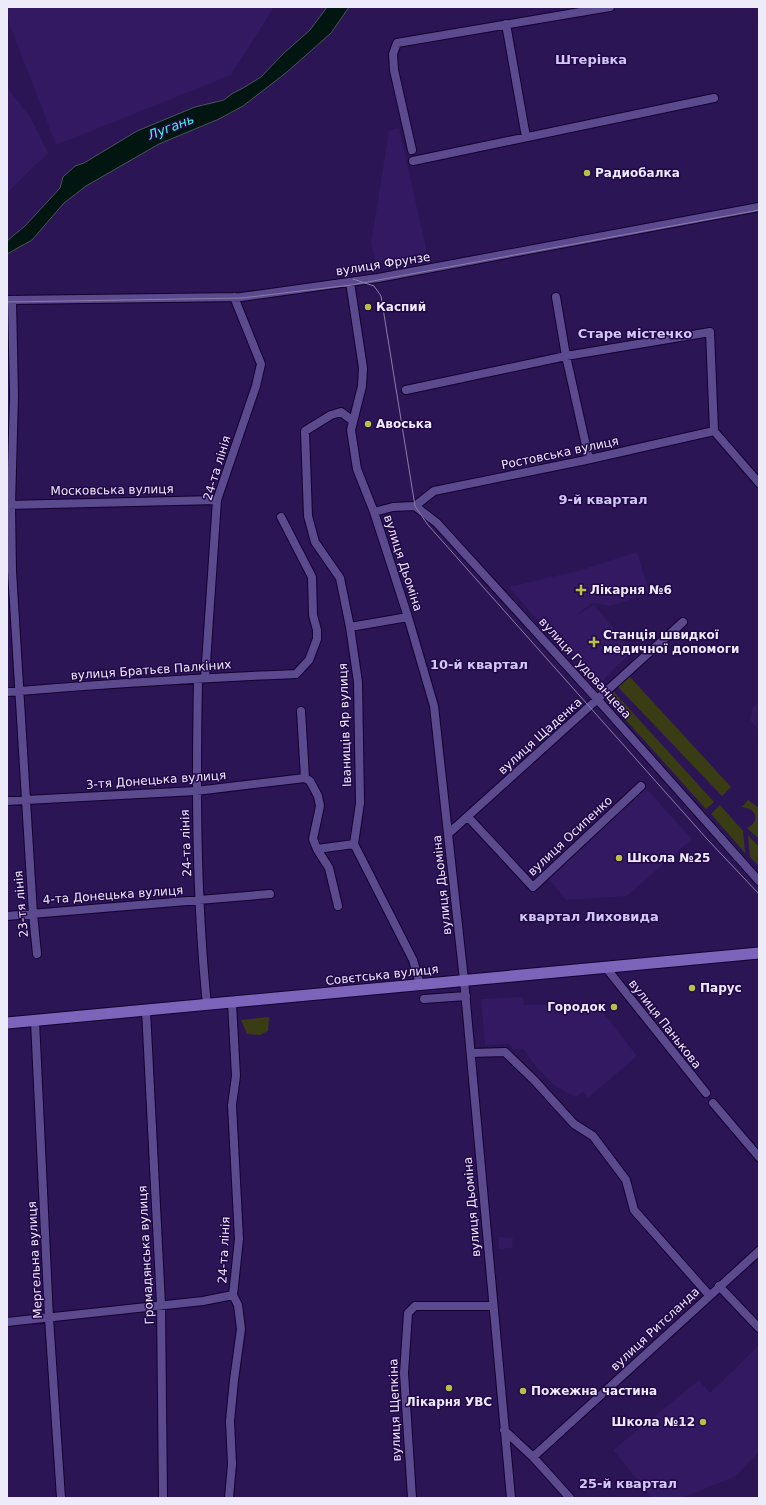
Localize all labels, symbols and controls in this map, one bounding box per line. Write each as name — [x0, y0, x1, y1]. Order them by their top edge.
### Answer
district label: Штерівка — [555, 52, 627, 67]
water label: Лугань — [145, 111, 196, 143]
place label: Радиобалка — [595, 166, 680, 180]
marker: Радиобалка — [582, 168, 592, 178]
street label: вулиця Фрунзе — [335, 250, 431, 278]
place label: Каспий — [376, 300, 426, 314]
marker: Каспий — [363, 302, 373, 312]
district label: Старе містечко — [578, 326, 692, 341]
place label: Авоська — [376, 417, 432, 431]
marker: Авоська — [363, 419, 373, 429]
street label: 24-та лінія — [200, 434, 234, 502]
street label: Ростовська вулиця — [500, 434, 620, 472]
street label: Московська вулиця — [50, 482, 174, 498]
district label: 9-й квартал — [558, 492, 648, 507]
street label: вулиця Дьоміна — [381, 513, 425, 613]
place label: Лікарня №6 — [590, 583, 672, 597]
marker: Лікарня №6 — [575, 584, 587, 596]
street label: вулиця Гудованцева — [536, 615, 634, 721]
place label: Станція швидкої медичної допомоги — [603, 628, 739, 656]
marker: Станція швидкої медичної допомоги — [588, 636, 600, 648]
street label: вулиця Братьєв Палкіних — [70, 657, 232, 683]
district label: 10-й квартал — [430, 657, 528, 672]
street label: Іванищів Яр вулиця — [336, 663, 354, 787]
street label: вулиця Щаденка — [495, 695, 585, 777]
street label: 3-тя Донецька вулиця — [85, 768, 227, 792]
street label: вулиця Осипенко — [525, 793, 615, 879]
street label: 24-та лінія — [178, 809, 194, 877]
street label: вулиця Дьоміна — [430, 834, 454, 936]
place label: Школа №25 — [627, 851, 710, 865]
marker: Школа №25 — [614, 853, 624, 863]
street label: 23-тя лінія — [11, 870, 31, 938]
street label: 4-та Донецька вулиця — [42, 883, 184, 907]
district label: квартал Лиховида — [519, 909, 659, 924]
street label: Совєтська вулиця — [325, 962, 439, 988]
street label: вулиця Панькова — [626, 977, 704, 1071]
place label: Парус — [700, 981, 742, 995]
marker: Парус — [687, 983, 697, 993]
place label: Городок — [547, 1000, 606, 1014]
marker: Городок — [609, 1002, 619, 1012]
street label: вулиця Дьоміна — [461, 1156, 483, 1258]
street label: Громадянська вулиця — [135, 1185, 157, 1325]
street label: Мергельна вулиця — [25, 1201, 45, 1319]
street label: 24-та лінія — [215, 1216, 233, 1284]
street label: вулиця Ритсланда — [608, 1284, 702, 1374]
street label: вулиця Щепкіна — [386, 1358, 404, 1462]
marker: Лікарня УВС — [444, 1383, 454, 1393]
place label: Пожежна частина — [531, 1384, 657, 1398]
marker: Пожежна частина — [518, 1386, 528, 1396]
place label: Лікарня УВС — [406, 1395, 492, 1409]
place label: Школа №12 — [612, 1415, 695, 1429]
marker: Школа №12 — [698, 1417, 708, 1427]
district label: 25-й квартал — [579, 1476, 677, 1491]

